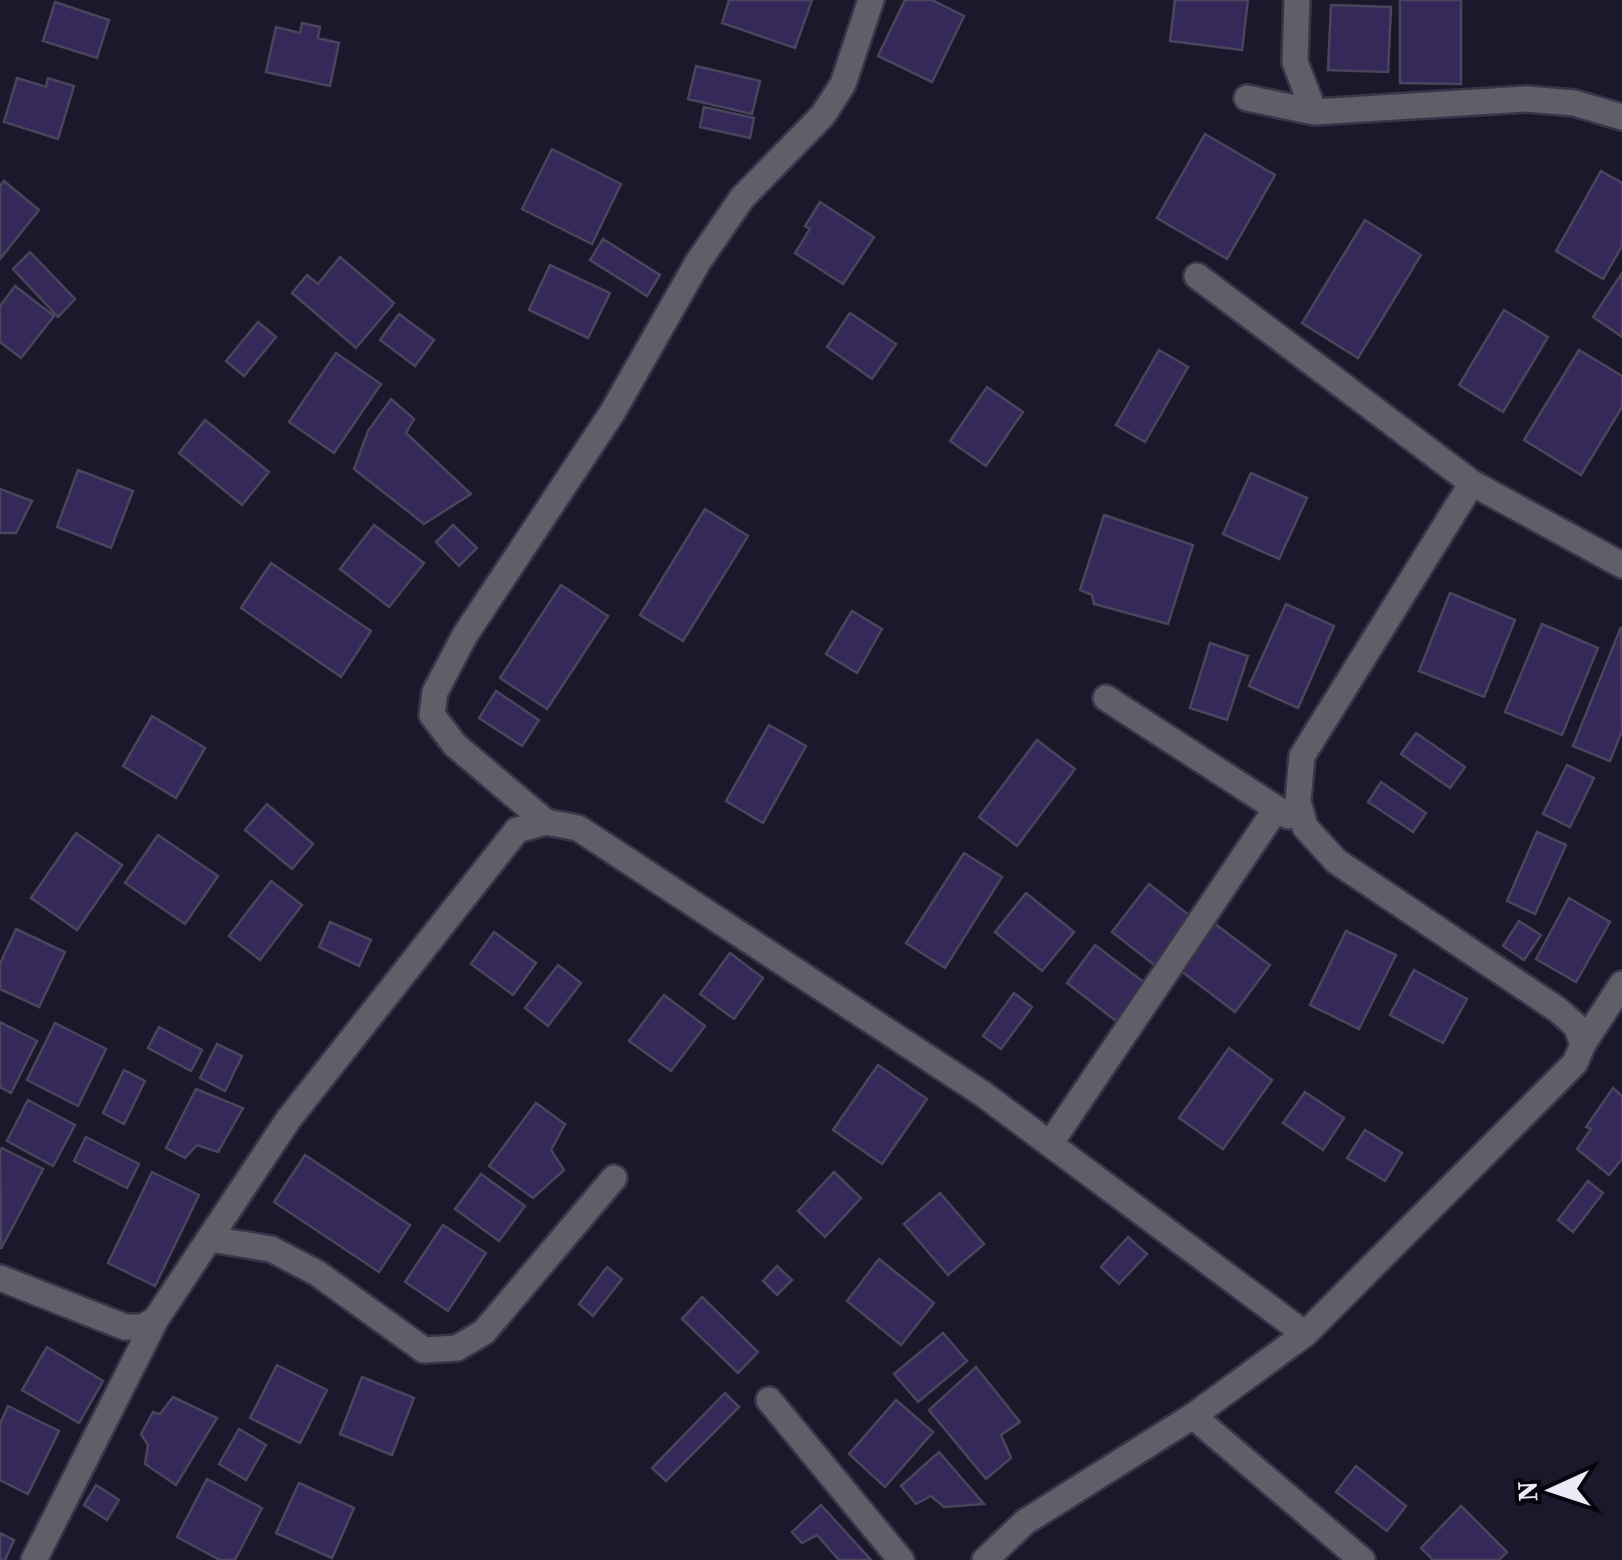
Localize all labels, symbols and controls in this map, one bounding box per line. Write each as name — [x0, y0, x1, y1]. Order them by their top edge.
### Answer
north arrow — [1502, 1440, 1602, 1540]
text: N — [1508, 1480, 1547, 1502]

